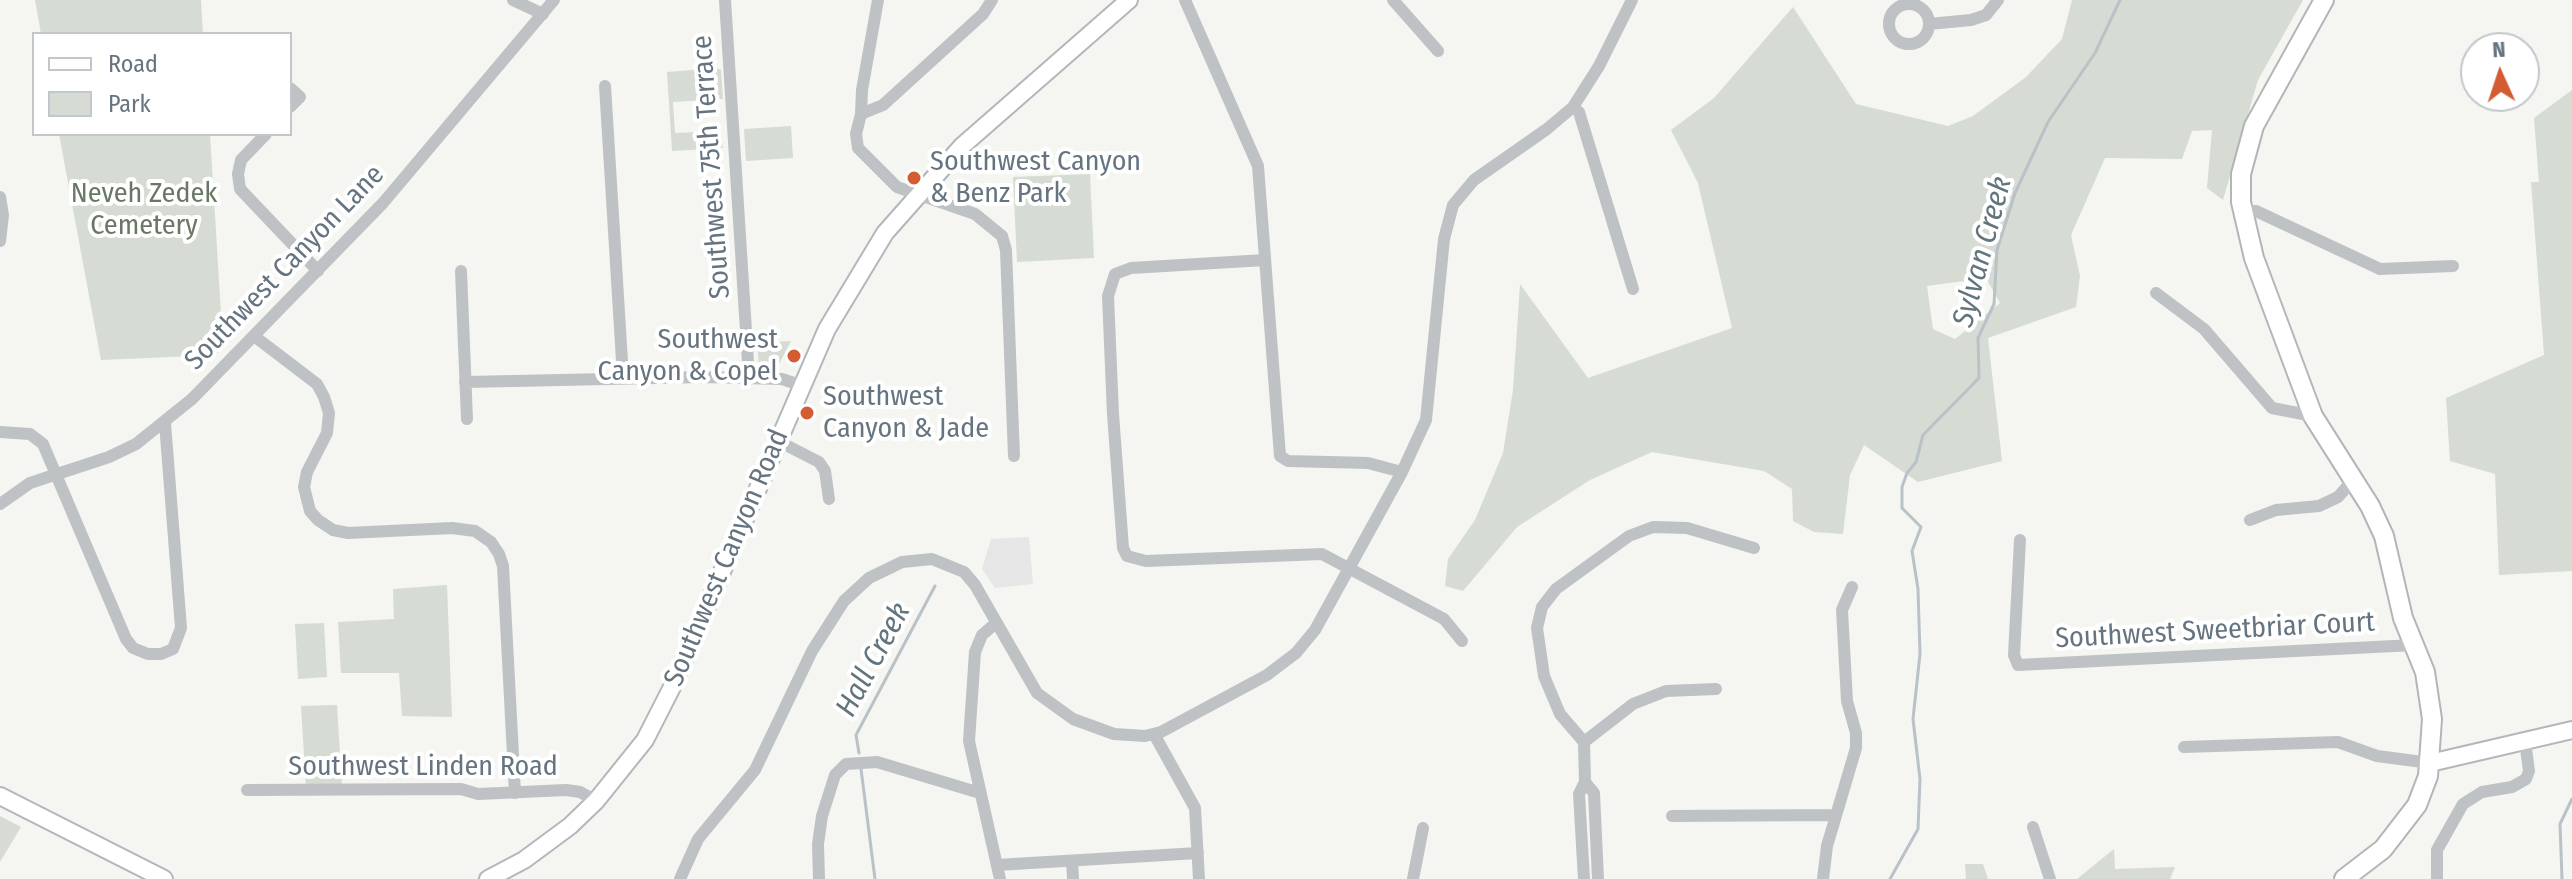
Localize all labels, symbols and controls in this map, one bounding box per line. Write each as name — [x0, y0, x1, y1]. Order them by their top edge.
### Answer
legend — [32, 32, 292, 136]
north arrow — [2460, 32, 2540, 112]
street label: Southwest 75th Terrace — [686, 34, 738, 300]
text: N — [2492, 36, 2506, 63]
text: Road — [108, 50, 158, 78]
text: Park — [108, 90, 151, 118]
place label: Southwest Canyon & Benz Park — [930, 145, 1141, 211]
street label: Southwest Canyon Lane — [178, 158, 392, 378]
marker: Southwest Canyon & Benz Park — [905, 169, 923, 187]
water label: Sylvan Creek — [1946, 173, 2020, 331]
park label: Neveh Zedek Cemetery — [71, 177, 217, 243]
place label: Southwest Canyon & Copel — [598, 323, 778, 389]
marker: Southwest Canyon & Copel — [785, 347, 803, 365]
place label: Southwest Canyon & Jade — [823, 380, 989, 446]
marker: Southwest Canyon & Jade — [798, 404, 816, 422]
street label: Southwest Canyon Road — [658, 425, 796, 691]
water label: Hall Creek — [829, 597, 919, 723]
street label: Southwest Sweetbriar Court — [2054, 606, 2376, 656]
street label: Southwest Linden Road — [288, 750, 558, 784]

